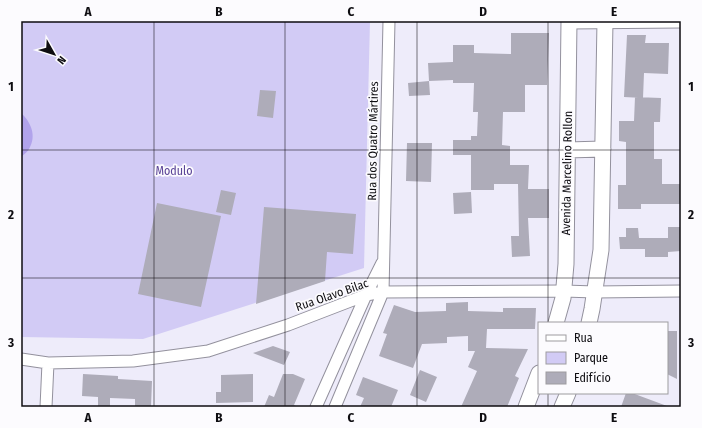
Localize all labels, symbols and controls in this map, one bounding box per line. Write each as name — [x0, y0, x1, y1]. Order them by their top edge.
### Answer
text: A — [83, 4, 92, 19]
text: B — [215, 4, 223, 19]
text: C — [348, 4, 355, 19]
text: D — [479, 4, 487, 19]
text: E — [611, 4, 617, 19]
north arrow — [34, 34, 74, 74]
text: N — [54, 53, 69, 67]
text: 1 — [8, 79, 14, 94]
text: 1 — [688, 79, 694, 94]
street label: Rua dos Quatro Mártires — [365, 81, 381, 201]
street label: Avenida Marcelino Rollon — [559, 111, 575, 235]
park label: Modulo — [156, 164, 192, 178]
text: 2 — [7, 207, 14, 222]
text: 2 — [687, 207, 694, 222]
street label: Rua Olavo Bilac — [294, 276, 370, 314]
legend — [538, 322, 668, 394]
text: Rua — [574, 331, 593, 345]
text: 3 — [7, 335, 14, 350]
text: 3 — [687, 335, 694, 350]
text: Parque — [574, 351, 608, 365]
text: Edifício — [574, 371, 611, 385]
text: A — [83, 410, 92, 425]
text: B — [215, 410, 223, 425]
text: C — [348, 410, 355, 425]
text: D — [479, 410, 487, 425]
text: E — [611, 410, 617, 425]

